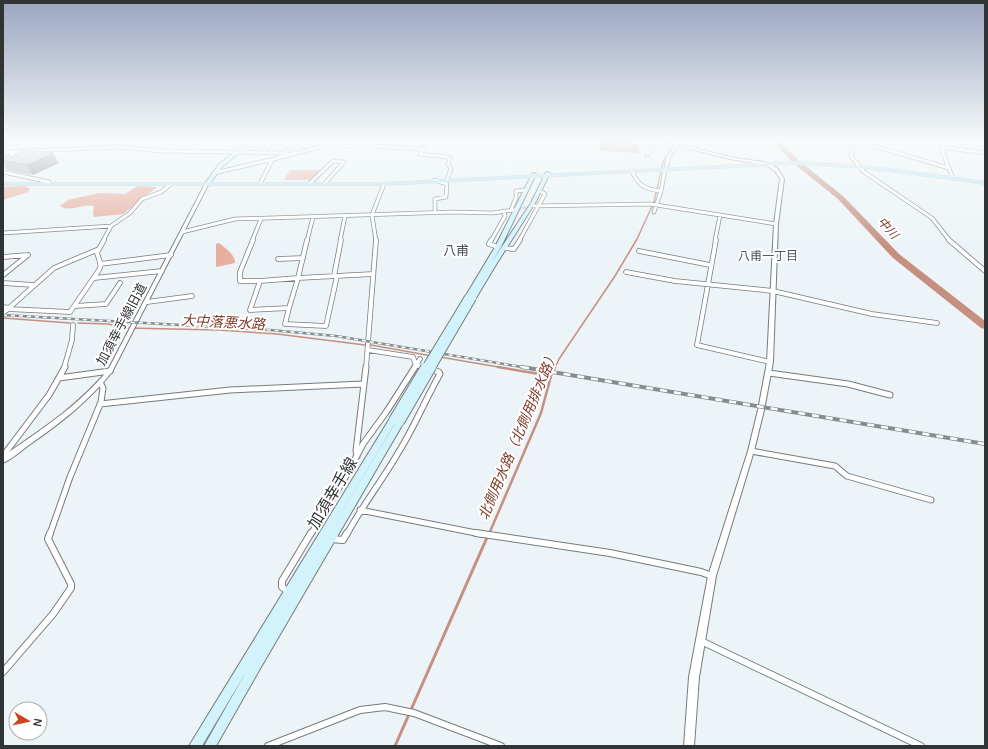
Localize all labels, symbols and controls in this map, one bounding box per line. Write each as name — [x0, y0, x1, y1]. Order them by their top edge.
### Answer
water label: 中川 — [875, 214, 903, 243]
district label: 八甫 — [443, 243, 469, 258]
district label: 八甫一丁目 — [738, 249, 798, 263]
street label: 加須幸手線旧道 — [93, 281, 149, 368]
water label: 大中落悪水路 — [181, 312, 266, 332]
water label: 北側用水路（北側用排水路） — [475, 348, 561, 522]
street label: 加須幸手線 — [305, 455, 360, 532]
north arrow — [8, 701, 48, 741]
text: N — [31, 718, 44, 727]

